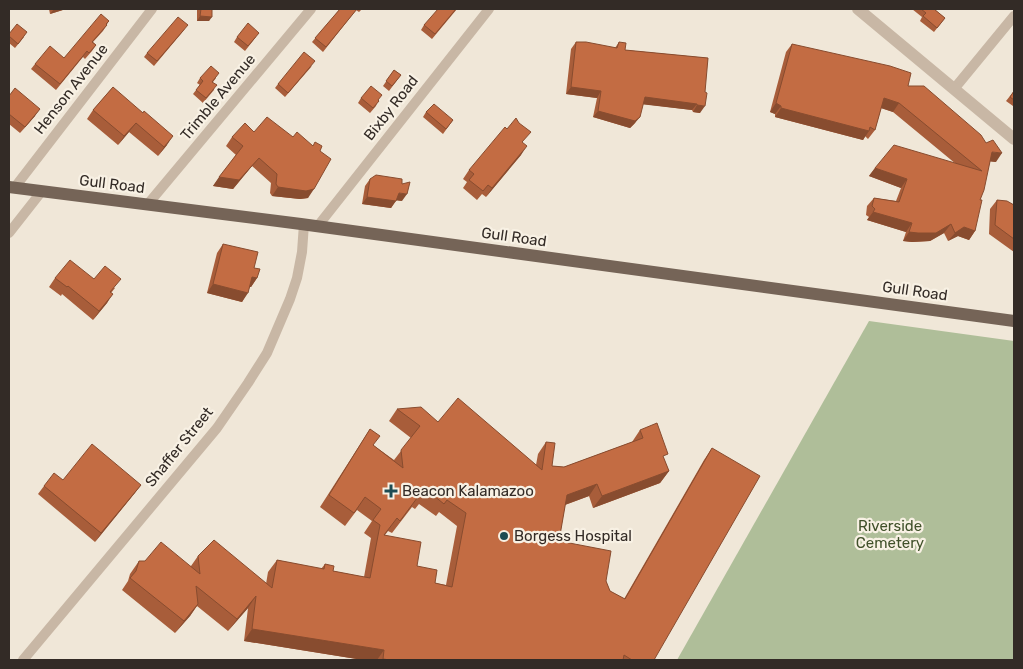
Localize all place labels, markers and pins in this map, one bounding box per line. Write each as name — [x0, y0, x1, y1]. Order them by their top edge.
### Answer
place label: Beacon Kalamazoo — [402, 482, 534, 500]
marker: Beacon Kalamazoo — [384, 484, 398, 498]
place label: Borgess Hospital — [514, 527, 632, 545]
marker: Borgess Hospital — [498, 530, 510, 542]

